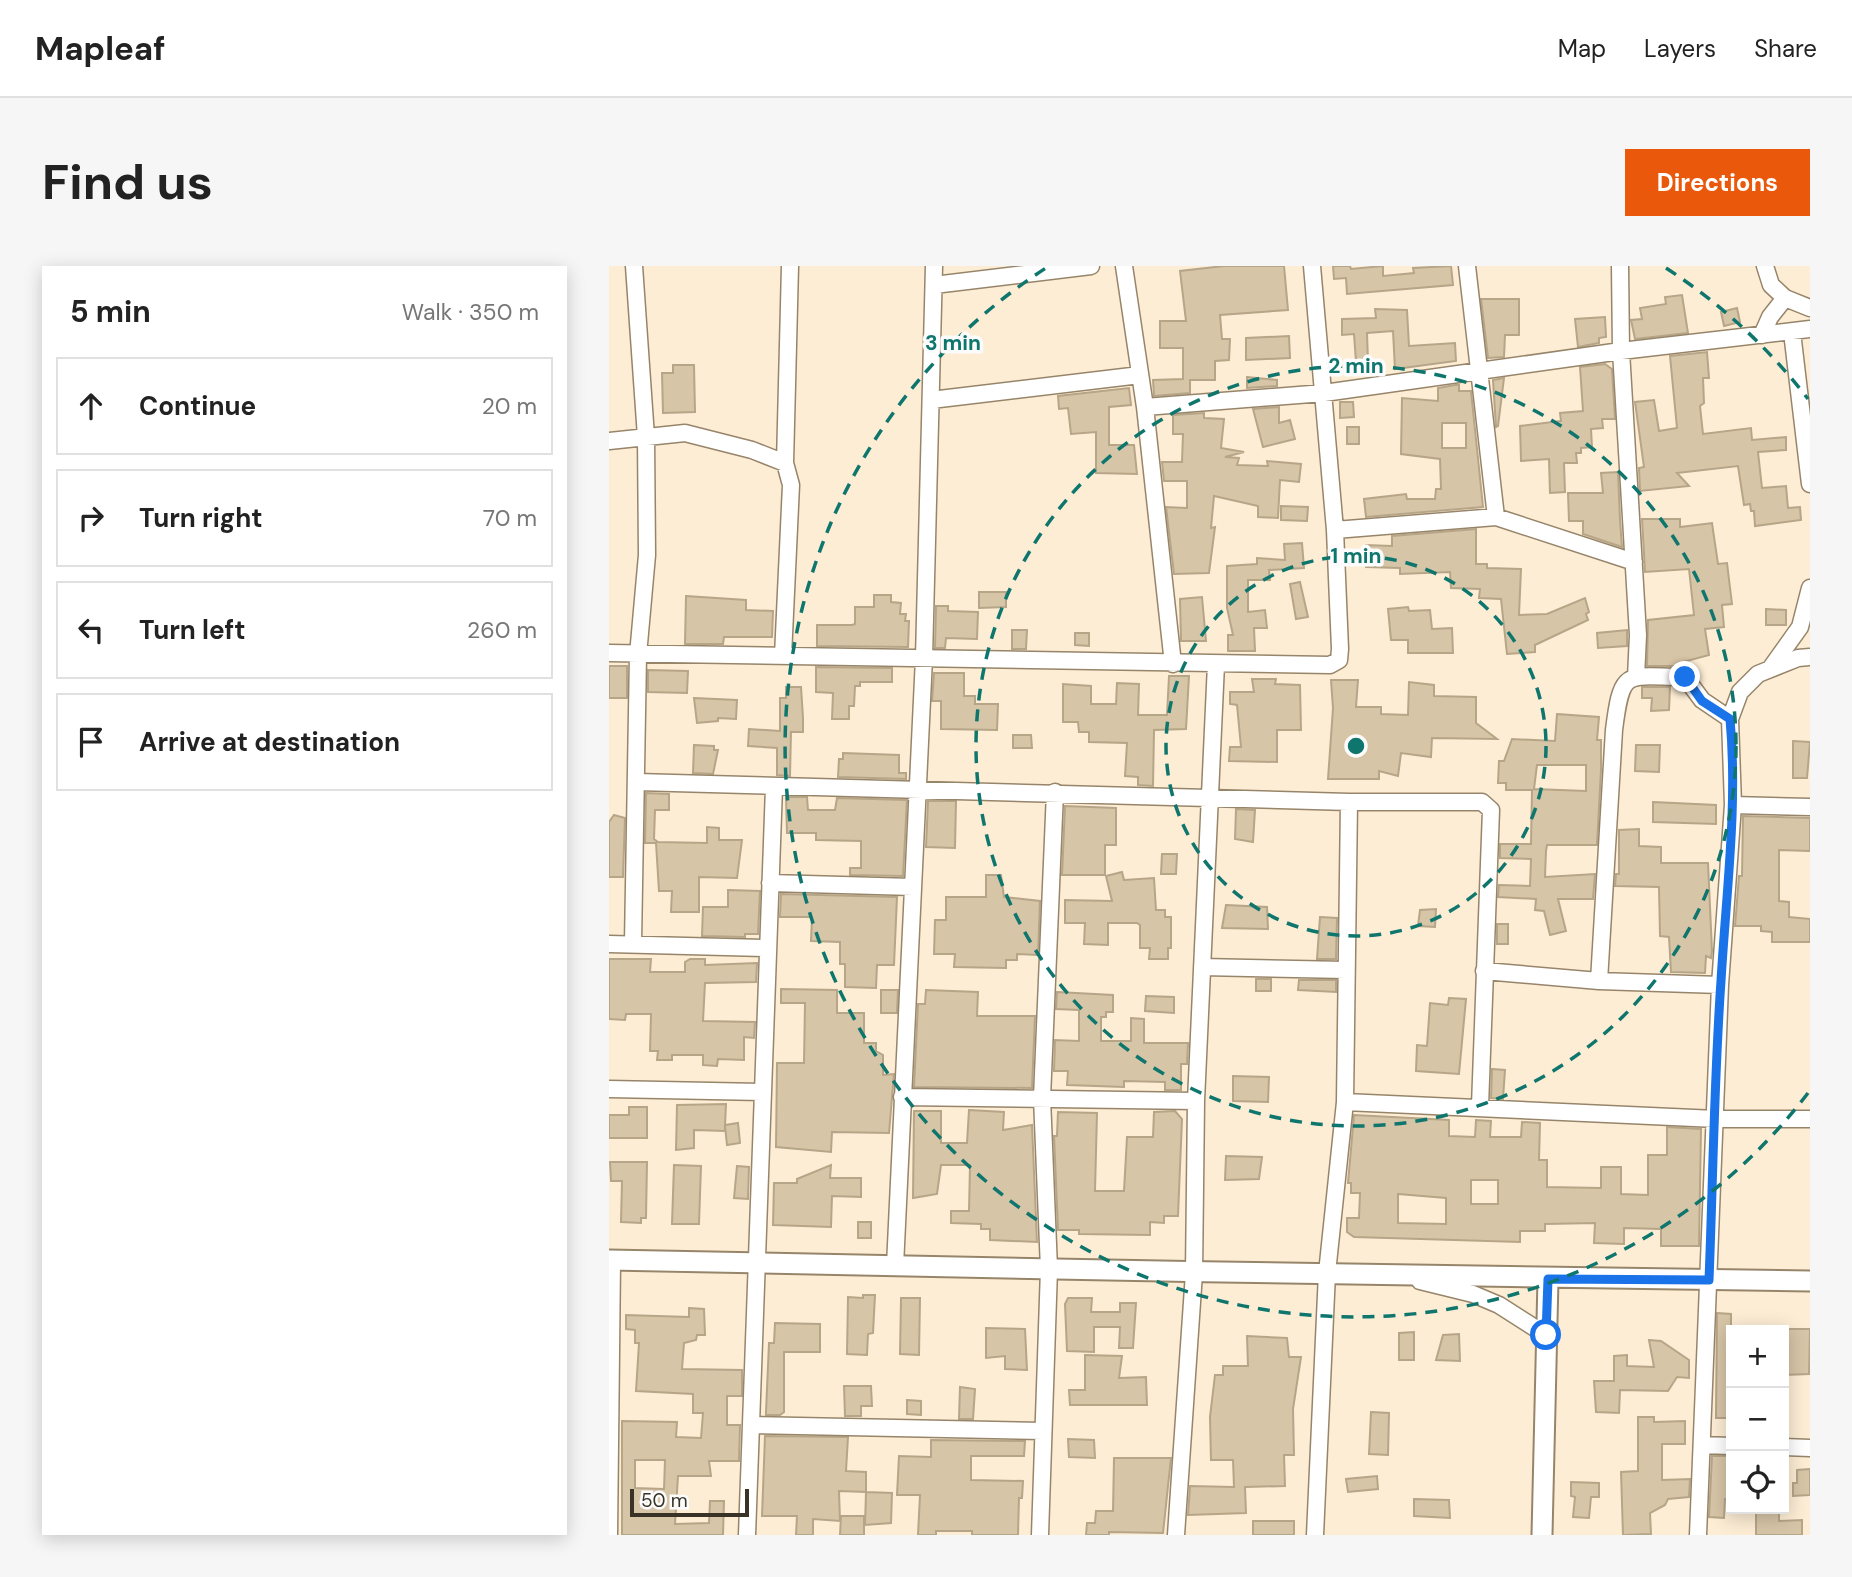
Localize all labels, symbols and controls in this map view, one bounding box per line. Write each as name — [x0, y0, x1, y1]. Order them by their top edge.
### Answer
text: Mapleaf — [35, 27, 165, 70]
text: Map — [1558, 33, 1606, 64]
text: Layers — [1644, 33, 1716, 64]
text: Share — [1754, 33, 1817, 64]
button: Directions — [1625, 149, 1810, 216]
text: Find us — [42, 150, 213, 214]
text: 5 min — [70, 292, 151, 331]
text: Walk · 350 m — [402, 297, 539, 327]
text: 3 min — [925, 329, 981, 357]
text: 2 min — [1328, 352, 1384, 380]
icon: ahead — [72, 387, 110, 425]
text: Continue — [139, 389, 256, 423]
text: 20 m — [482, 391, 537, 421]
icon: right — [72, 499, 110, 537]
text: Turn right — [139, 501, 263, 535]
text: 70 m — [483, 503, 537, 533]
text: 1 min — [1330, 542, 1382, 570]
icon: left — [72, 611, 110, 649]
text: Turn left — [139, 613, 246, 647]
text: 260 m — [467, 615, 537, 645]
route end — [1669, 661, 1700, 692]
icon: arrive — [72, 723, 110, 761]
text: Arrive at destination — [139, 725, 400, 759]
centre of rings — [1344, 734, 1368, 758]
route start — [1530, 1319, 1561, 1350]
map controls — [1726, 1325, 1789, 1514]
button: + — [1726, 1325, 1789, 1388]
button: − — [1726, 1388, 1789, 1451]
button: locate — [1726, 1451, 1789, 1514]
scale bar — [630, 1486, 749, 1518]
text: 50 m — [641, 1488, 688, 1513]

